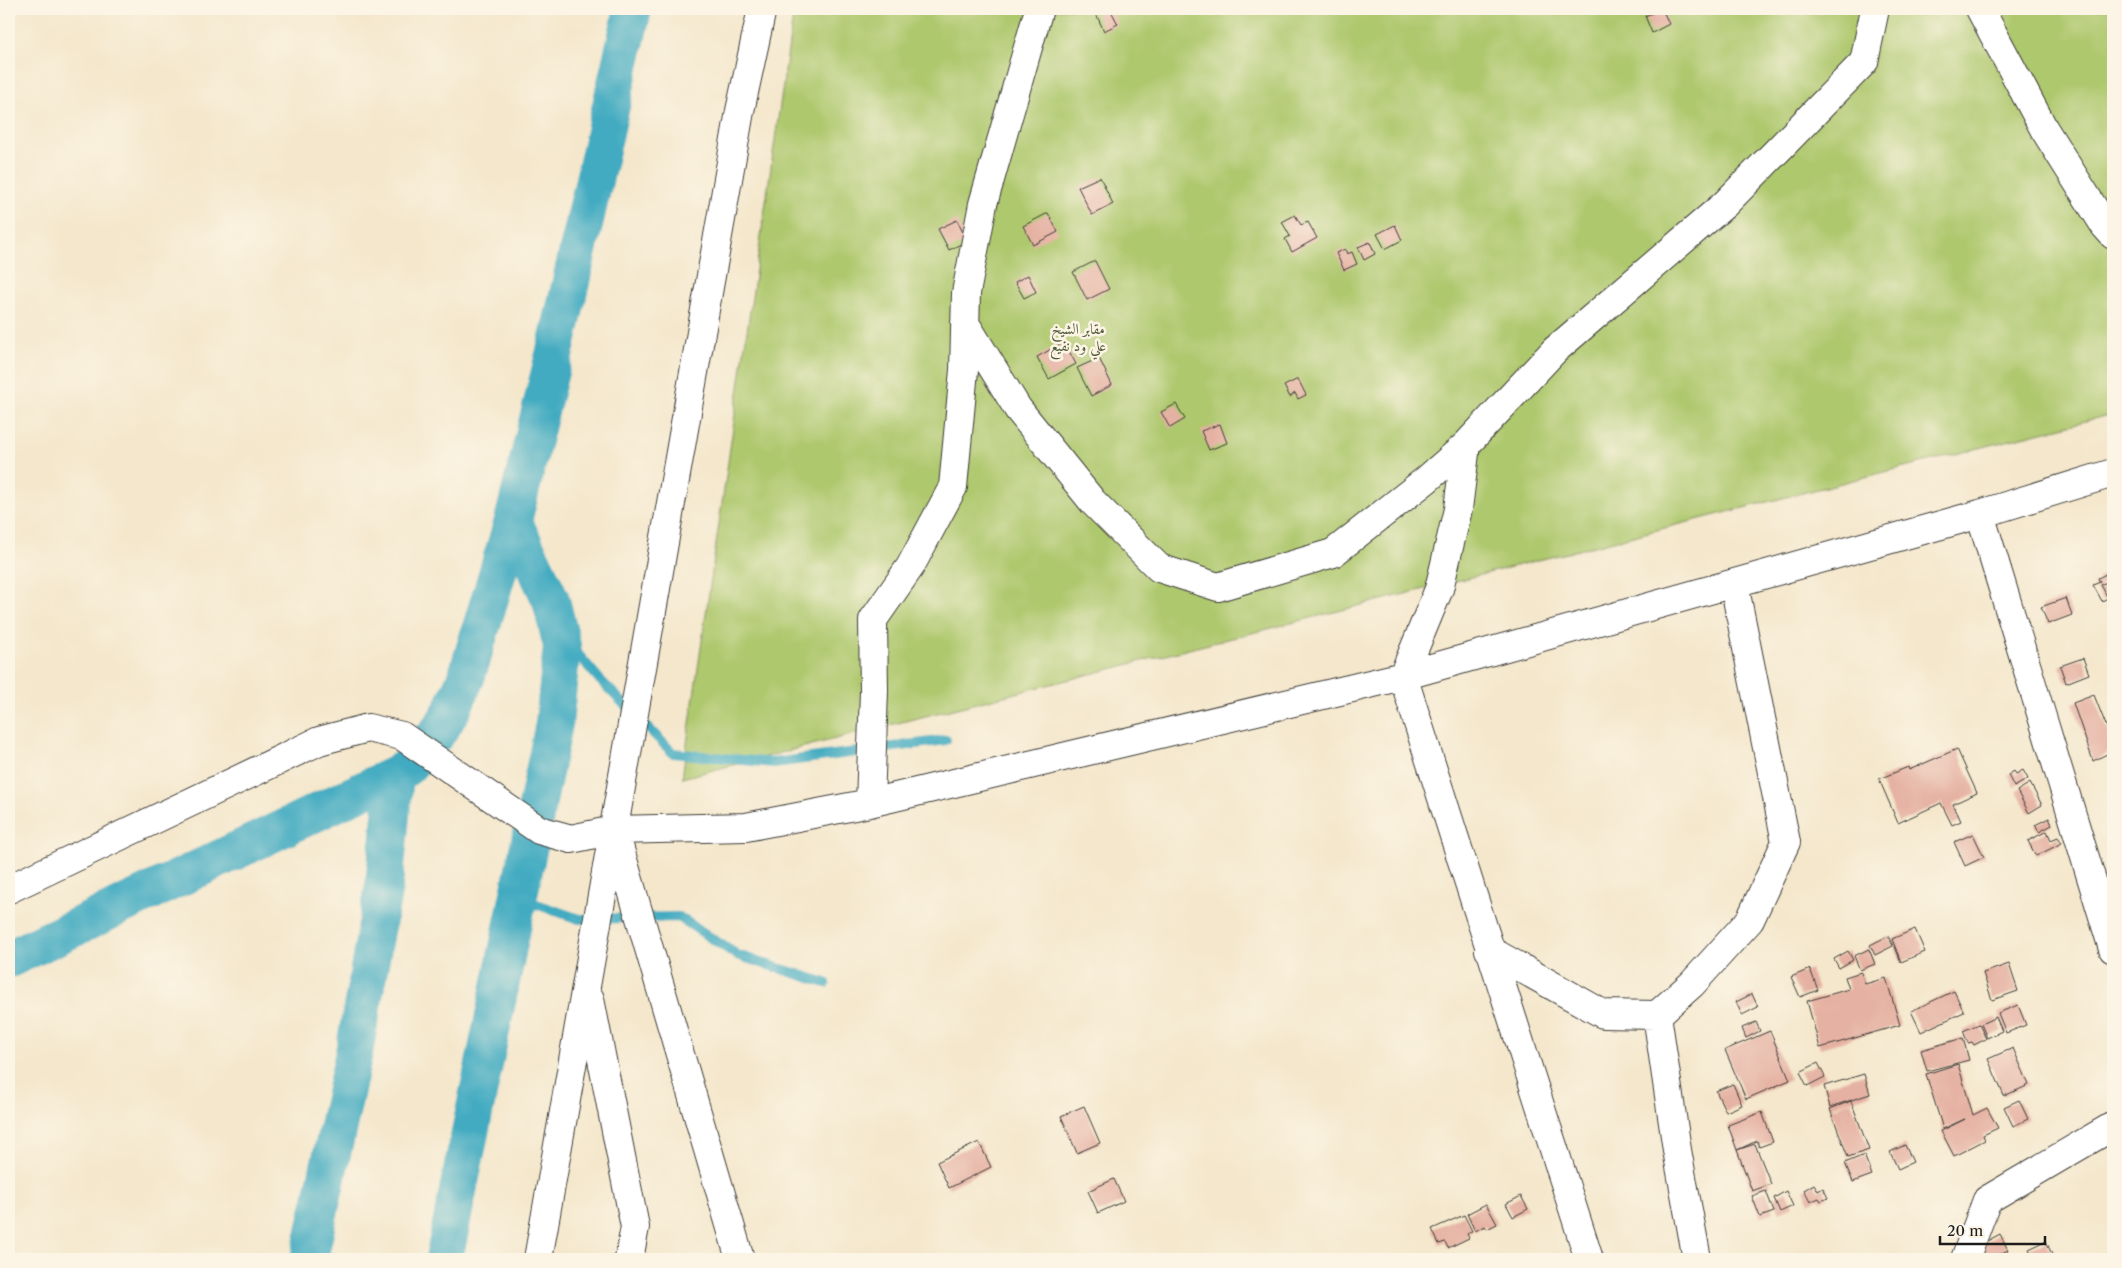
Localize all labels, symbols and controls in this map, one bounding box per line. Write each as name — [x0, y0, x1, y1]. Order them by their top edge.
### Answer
park label: مقابر الشيخ علي ود نفيع — [1050, 319, 1106, 360]
scale bar — [1940, 1213, 2044, 1245]
text: 20 m — [1947, 1221, 1983, 1240]

